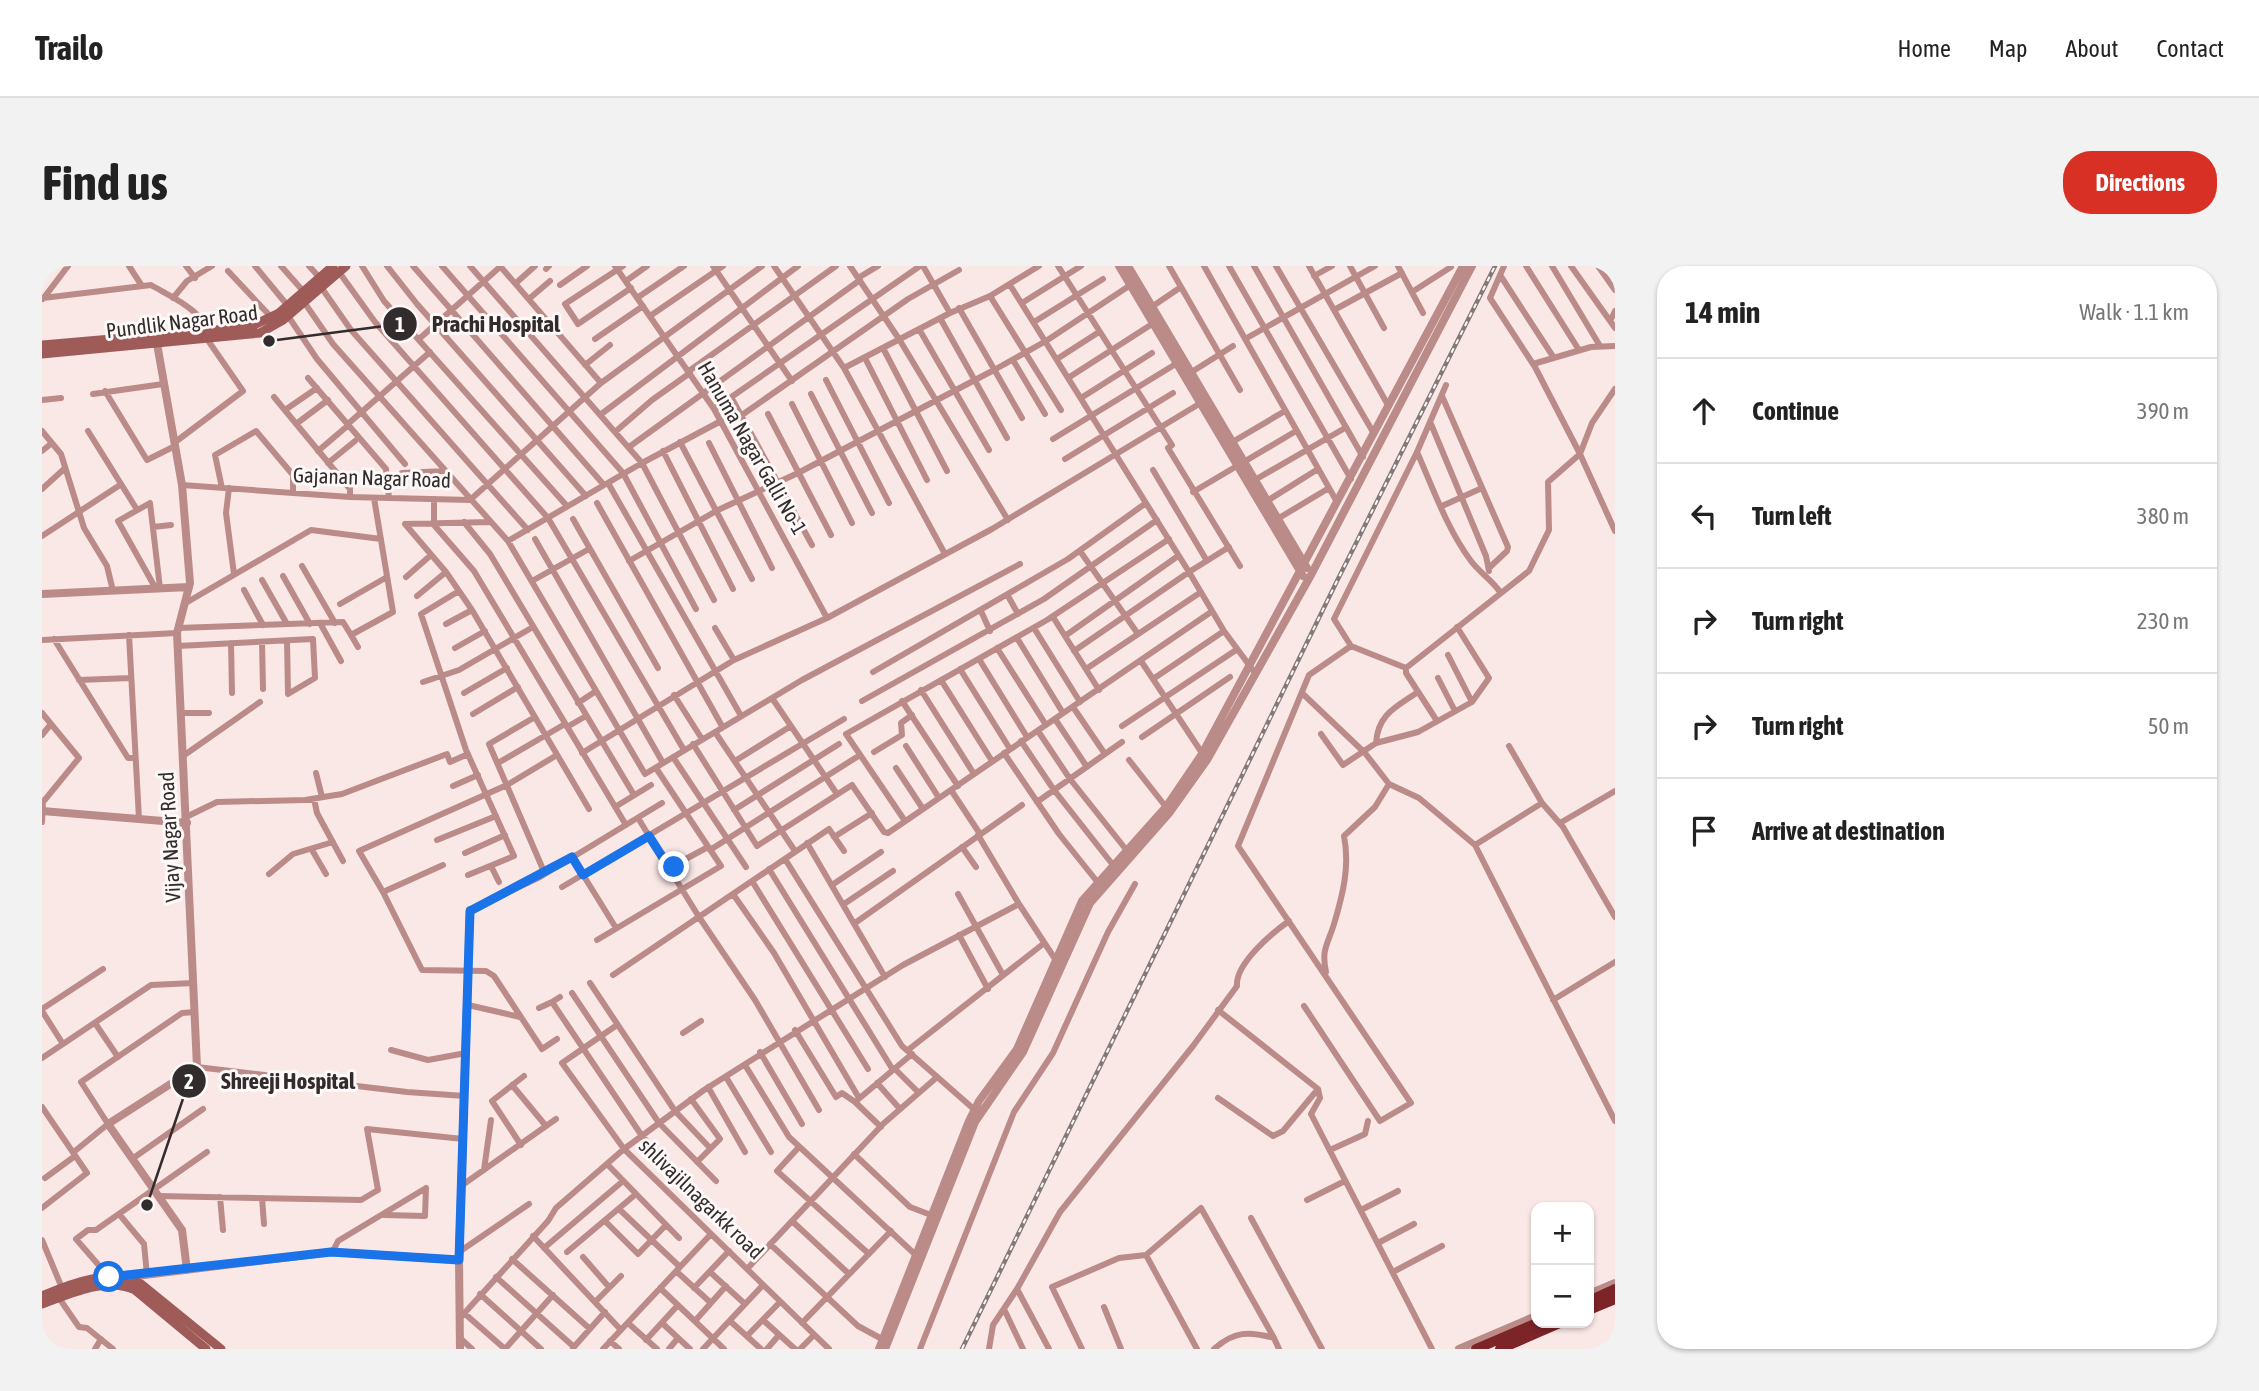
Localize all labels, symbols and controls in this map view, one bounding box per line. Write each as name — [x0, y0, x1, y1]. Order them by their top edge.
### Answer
text: Trailo — [35, 29, 103, 67]
text: Home — [1897, 35, 1951, 62]
text: Map — [1989, 35, 2027, 62]
text: About — [2065, 35, 2118, 62]
text: Contact — [2156, 35, 2224, 62]
button: Directions — [2063, 151, 2217, 214]
text: Find us — [42, 154, 168, 210]
text: 14 min — [1685, 295, 1760, 329]
text: Walk · 1.1 km — [2079, 299, 2189, 325]
street label: Pundlik Nagar Road — [105, 300, 259, 342]
callout: Prachi Hospital — [383, 302, 574, 346]
text: Prachi Hospital — [432, 311, 561, 337]
text: 1 — [395, 312, 405, 336]
street label: Hanuma Nagar Galli No-1 — [694, 357, 812, 538]
icon: ahead — [1685, 392, 1723, 430]
text: Continue — [1752, 396, 1839, 426]
text: 390 m — [2137, 398, 2189, 424]
street label: Gajanan Nagar Road — [293, 462, 452, 492]
icon: left — [1685, 497, 1723, 535]
text: Turn left — [1752, 501, 1832, 531]
text: 380 m — [2137, 503, 2189, 529]
icon: right — [1685, 602, 1723, 640]
text: Turn right — [1752, 606, 1843, 636]
text: 230 m — [2137, 608, 2189, 634]
icon: right — [1685, 707, 1723, 745]
text: Turn right — [1752, 711, 1843, 741]
text: 50 m — [2148, 713, 2189, 739]
street label: Vijay Nagar Road — [154, 771, 184, 903]
icon: arrive — [1685, 812, 1723, 850]
text: Arrive at destination — [1752, 816, 1945, 846]
route end — [658, 851, 689, 882]
callout: Shreeji Hospital — [172, 1059, 369, 1103]
text: Shreeji Hospital — [221, 1068, 356, 1094]
text: 2 — [184, 1069, 194, 1093]
street label: shlivajilnagarkk road — [635, 1133, 769, 1264]
map controls — [1531, 1202, 1594, 1328]
button: + — [1531, 1202, 1594, 1265]
route start — [93, 1261, 124, 1292]
button: − — [1531, 1265, 1594, 1328]

